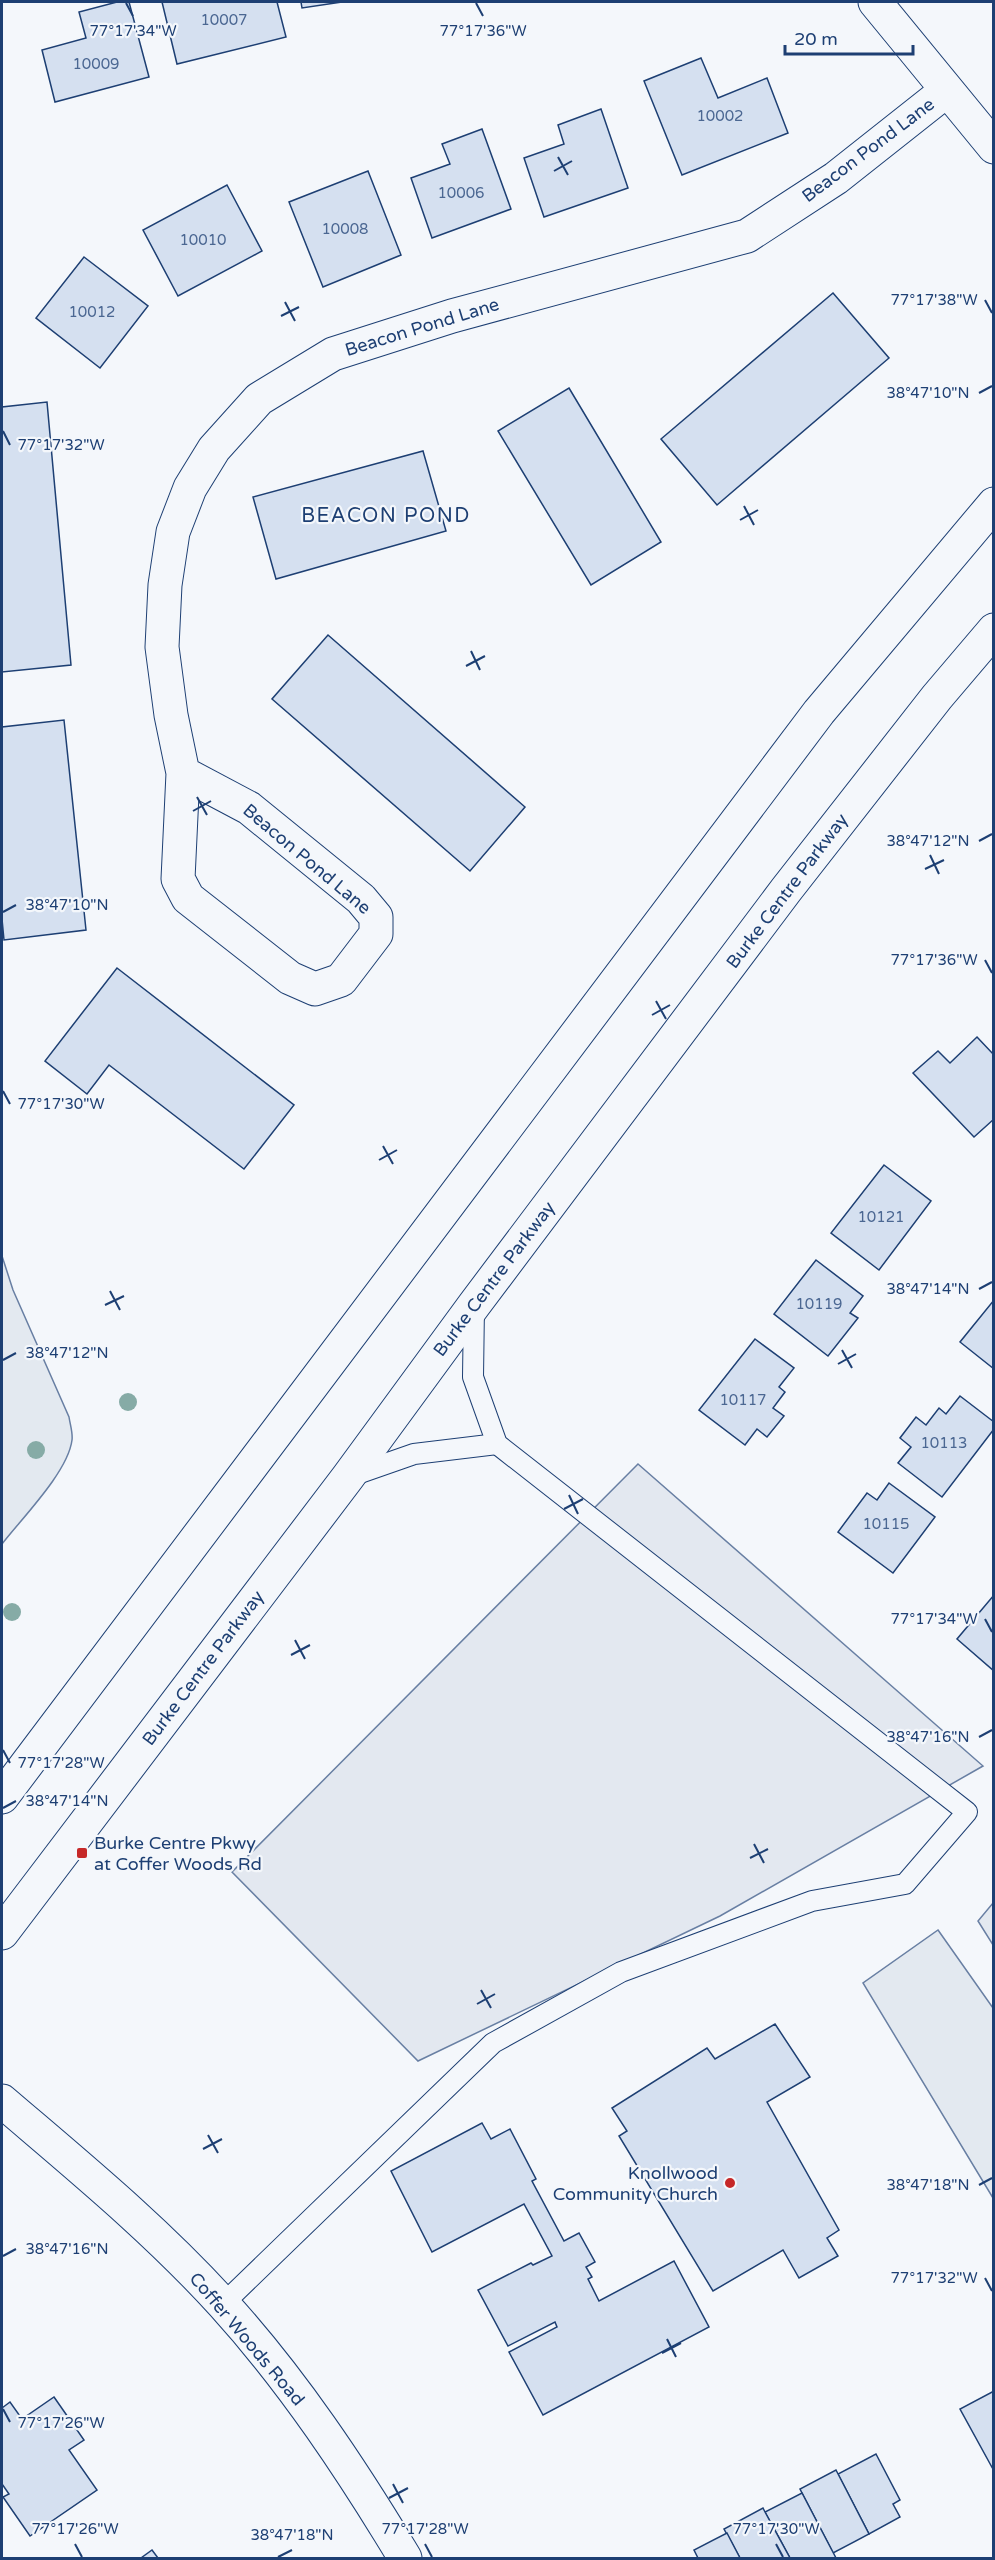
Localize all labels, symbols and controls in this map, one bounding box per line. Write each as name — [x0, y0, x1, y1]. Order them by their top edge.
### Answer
house number: 10007 — [200, 11, 248, 29]
scale bar — [785, 18, 912, 56]
text: 77°17'34"W — [89, 22, 177, 40]
text: 77°17'36"W — [439, 22, 527, 40]
text: 20 m — [794, 28, 838, 50]
house number: 10009 — [72, 55, 120, 73]
street label: Beacon Pond Lane — [797, 93, 939, 207]
house number: 10002 — [696, 107, 744, 125]
house number: 10006 — [437, 184, 485, 202]
house number: 10008 — [321, 220, 369, 238]
house number: 10010 — [179, 231, 227, 249]
text: 77°17'38"W — [890, 291, 978, 309]
street label: Beacon Pond Lane — [342, 293, 502, 361]
house number: 10012 — [68, 303, 116, 321]
text: 38°47'10"N — [886, 384, 970, 402]
text: 77°17'32"W — [17, 436, 105, 454]
district label: BEACON POND — [301, 504, 471, 528]
street label: Beacon Pond Lane — [239, 799, 375, 919]
street label: Burke Centre Parkway — [722, 809, 853, 973]
text: 38°47'12"N — [886, 832, 970, 850]
text: 38°47'10"N — [25, 896, 109, 914]
text: 77°17'36"W — [890, 951, 978, 969]
text: 77°17'30"W — [17, 1095, 105, 1113]
street label: Burke Centre Parkway — [429, 1197, 560, 1361]
house number: 10121 — [857, 1208, 905, 1226]
text: 38°47'14"N — [886, 1280, 970, 1298]
house number: 10119 — [795, 1295, 843, 1313]
text: 38°47'12"N — [25, 1344, 109, 1362]
house number: 10117 — [719, 1391, 767, 1409]
house number: 10113 — [920, 1434, 968, 1452]
house number: 10115 — [862, 1515, 910, 1533]
street label: Burke Centre Parkway — [138, 1586, 269, 1750]
text: 77°17'34"W — [890, 1610, 978, 1628]
text: 38°47'16"N — [886, 1728, 970, 1746]
text: 77°17'28"W — [17, 1754, 105, 1772]
text: 38°47'14"N — [25, 1792, 109, 1810]
place label: Burke Centre Pkwy at Coffer Woods Rd — [94, 1832, 262, 1875]
marker: Burke Centre Pkwy at Coffer Woods Rd — [75, 1846, 89, 1860]
place label: Knollwood Community Church — [553, 2162, 718, 2205]
marker: Knollwood Community Church — [723, 2176, 737, 2190]
text: 38°47'18"N — [886, 2176, 970, 2194]
text: 38°47'16"N — [25, 2240, 109, 2258]
street label: Coffer Woods Road — [185, 2268, 309, 2410]
text: 77°17'32"W — [890, 2269, 978, 2287]
text: 77°17'26"W — [17, 2414, 105, 2432]
text: 77°17'26"W — [31, 2520, 119, 2538]
text: 77°17'28"W — [381, 2520, 469, 2538]
text: 77°17'30"W — [732, 2520, 820, 2538]
text: 38°47'18"N — [250, 2526, 334, 2544]

